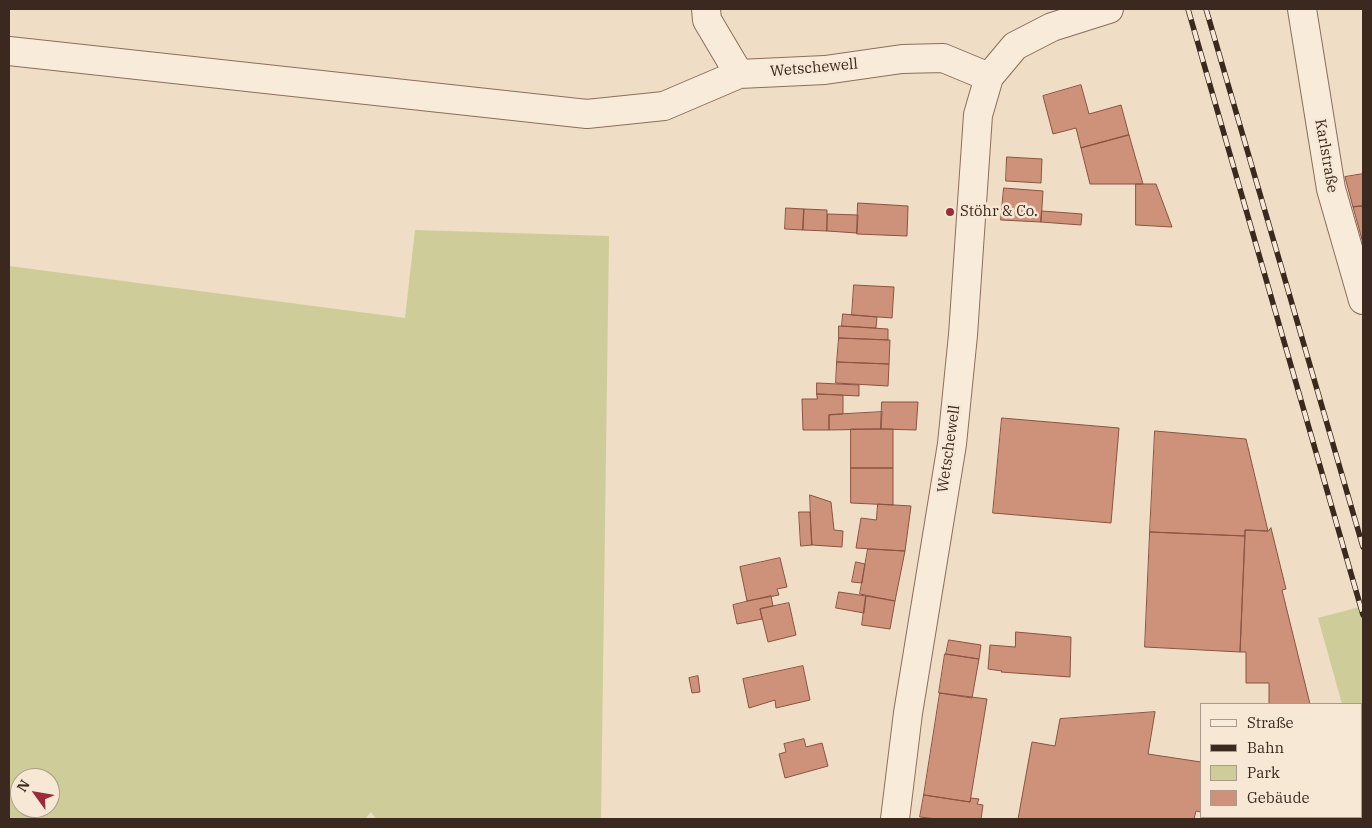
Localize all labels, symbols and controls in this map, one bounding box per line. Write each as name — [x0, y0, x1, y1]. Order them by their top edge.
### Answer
street label: Wetschewell — [769, 55, 859, 81]
street label: Karlstraße — [1311, 118, 1341, 194]
place label: Stöhr & Co. — [960, 203, 1038, 221]
marker: Stöhr & Co. — [944, 206, 956, 218]
street label: Wetschewell — [934, 404, 964, 494]
legend — [1200, 703, 1362, 818]
text: Straße — [1247, 713, 1294, 732]
text: Bahn — [1247, 738, 1284, 757]
text: Park — [1247, 763, 1280, 782]
north arrow — [10, 768, 60, 818]
text: N — [13, 776, 34, 795]
text: Gebäude — [1247, 788, 1310, 807]

